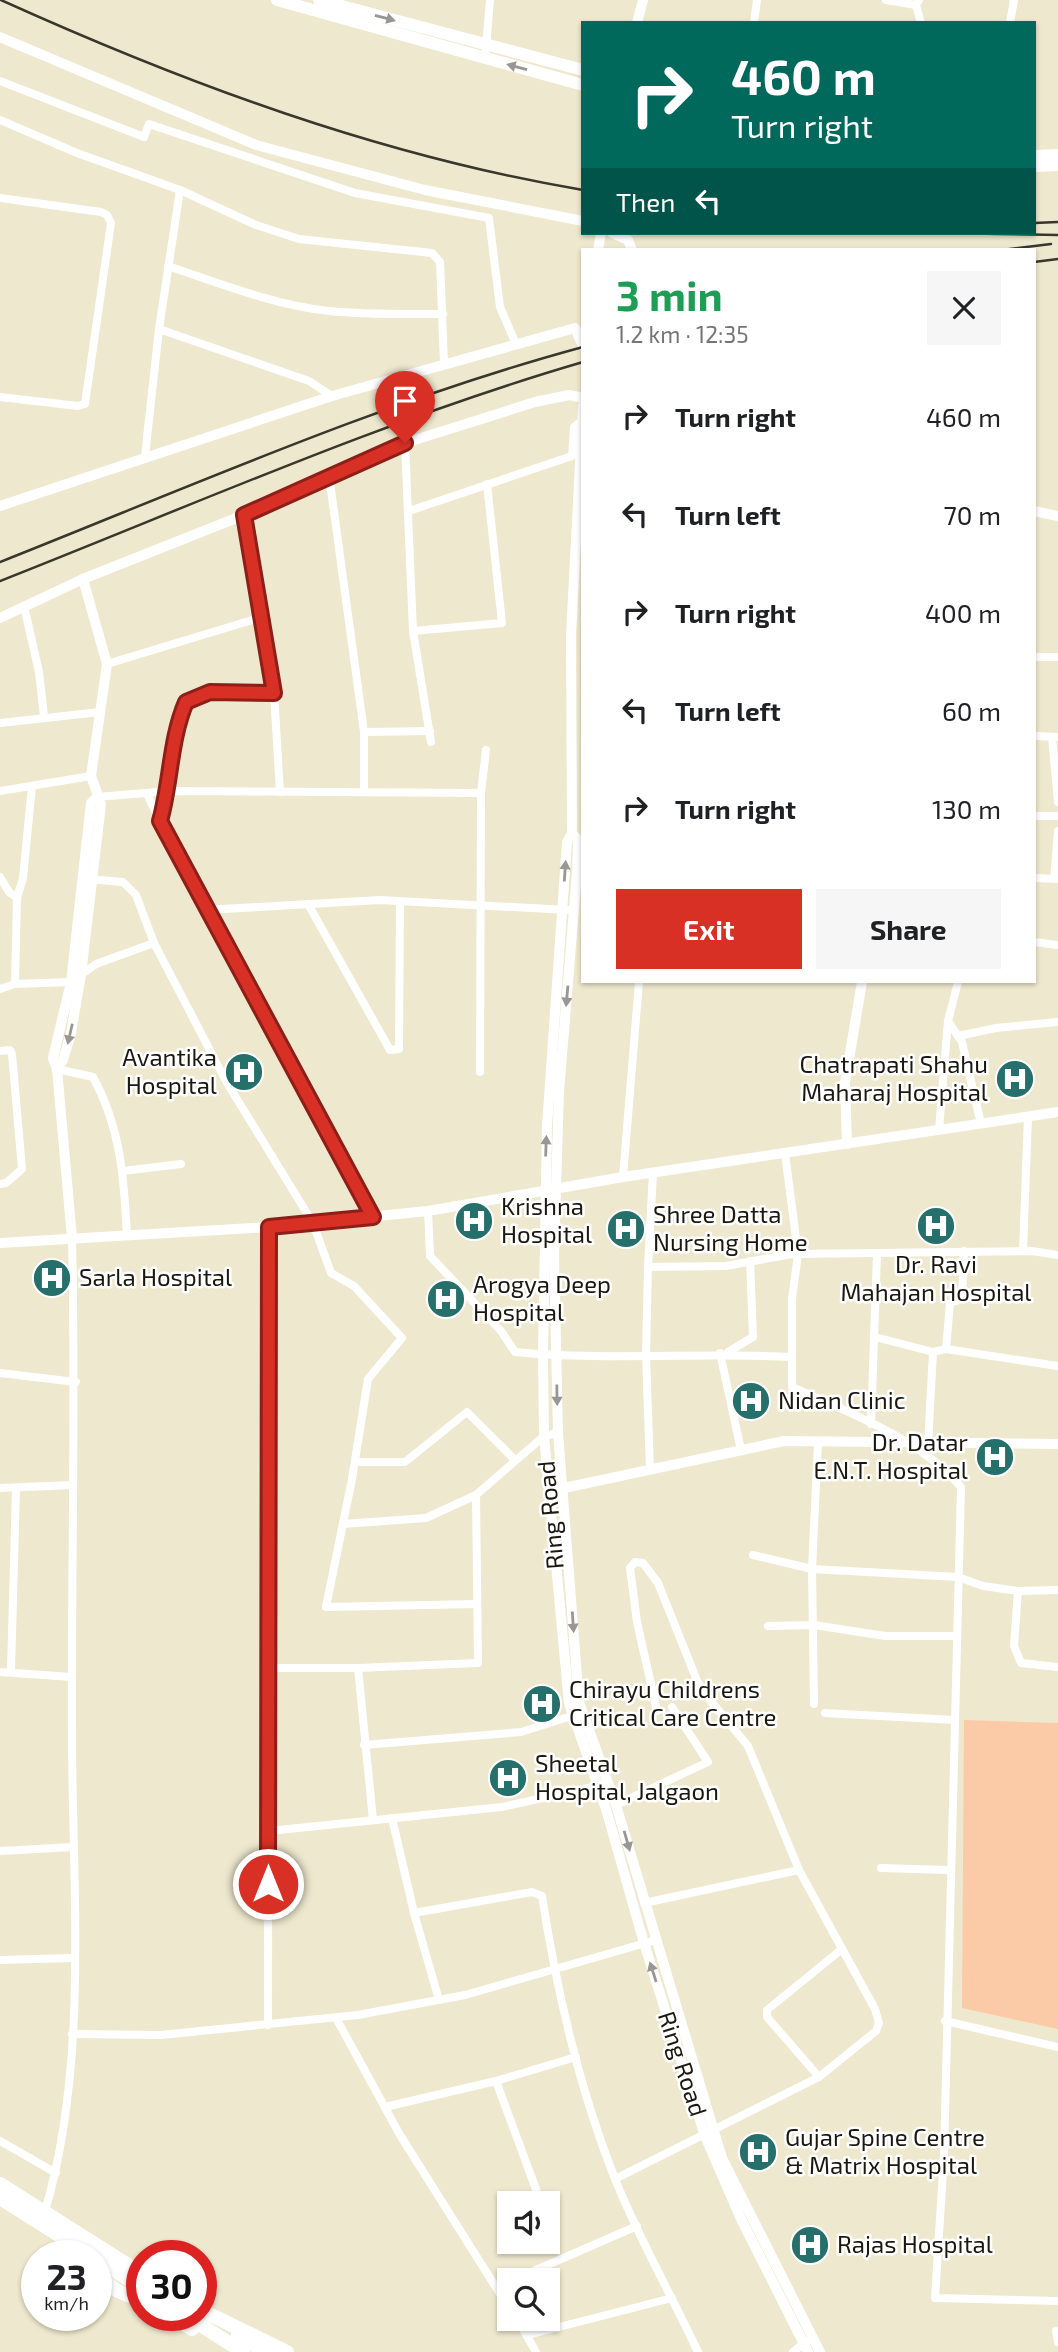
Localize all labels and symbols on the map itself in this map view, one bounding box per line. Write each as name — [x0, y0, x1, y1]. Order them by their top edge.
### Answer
one-way arrow — [374, 13, 396, 24]
one-way arrow — [506, 61, 527, 71]
pin — [375, 371, 435, 443]
one-way arrow — [560, 859, 571, 881]
one-way arrow — [562, 986, 573, 1008]
one-way arrow — [64, 1023, 75, 1045]
place label: Avantika Hospital — [122, 1042, 217, 1099]
place label: Chatrapati Shahu Maharaj Hospital — [800, 1049, 988, 1106]
hospital icon: Avantika Hospital — [223, 1051, 265, 1093]
hospital icon: Chatrapati Shahu Maharaj Hospital — [994, 1058, 1036, 1100]
one-way arrow — [540, 1135, 552, 1157]
place label: Krishna Hospital — [501, 1191, 592, 1248]
place label: Shree Datta Nursing Home — [653, 1199, 808, 1256]
hospital icon: Krishna Hospital — [453, 1200, 495, 1242]
hospital icon: Dr. Ravi Mahajan Hospital — [915, 1205, 957, 1247]
hospital icon: Shree Datta Nursing Home — [605, 1208, 647, 1250]
place label: Dr. Ravi Mahajan Hospital — [841, 1249, 1032, 1306]
hospital icon: Sarla Hospital — [31, 1257, 73, 1299]
place label: Sarla Hospital — [79, 1262, 232, 1291]
place label: Arogya Deep Hospital — [473, 1269, 611, 1326]
hospital icon: Arogya Deep Hospital — [425, 1278, 467, 1320]
hospital icon: Nidan Clinic — [730, 1380, 772, 1422]
one-way arrow — [551, 1384, 563, 1406]
place label: Nidan Clinic — [778, 1385, 906, 1414]
place label: Dr. Datar E.N.T. Hospital — [813, 1427, 968, 1484]
hospital icon: Dr. Datar E.N.T. Hospital — [974, 1436, 1016, 1478]
street label: Ring Road — [530, 1460, 569, 1571]
one-way arrow — [568, 1611, 579, 1633]
place label: Chirayu Childrens Critical Care Centre — [569, 1674, 776, 1731]
hospital icon: Chirayu Childrens Critical Care Centre — [521, 1683, 563, 1725]
place label: Sheetal Hospital, Jalgaon — [535, 1748, 719, 1805]
hospital icon: Sheetal Hospital, Jalgaon — [487, 1757, 529, 1799]
one-way arrow — [622, 1830, 633, 1852]
position arrow — [231, 1847, 305, 1921]
one-way arrow — [647, 1962, 658, 1983]
street label: Ring Road — [653, 2007, 714, 2120]
place label: Gujar Spine Centre & Matrix Hospital — [785, 2122, 985, 2179]
hospital icon: Gujar Spine Centre & Matrix Hospital — [737, 2131, 779, 2173]
hospital icon: Rajas Hospital — [789, 2224, 831, 2266]
place label: Rajas Hospital — [837, 2229, 993, 2258]
speed limit sign: 30 — [126, 2240, 217, 2331]

